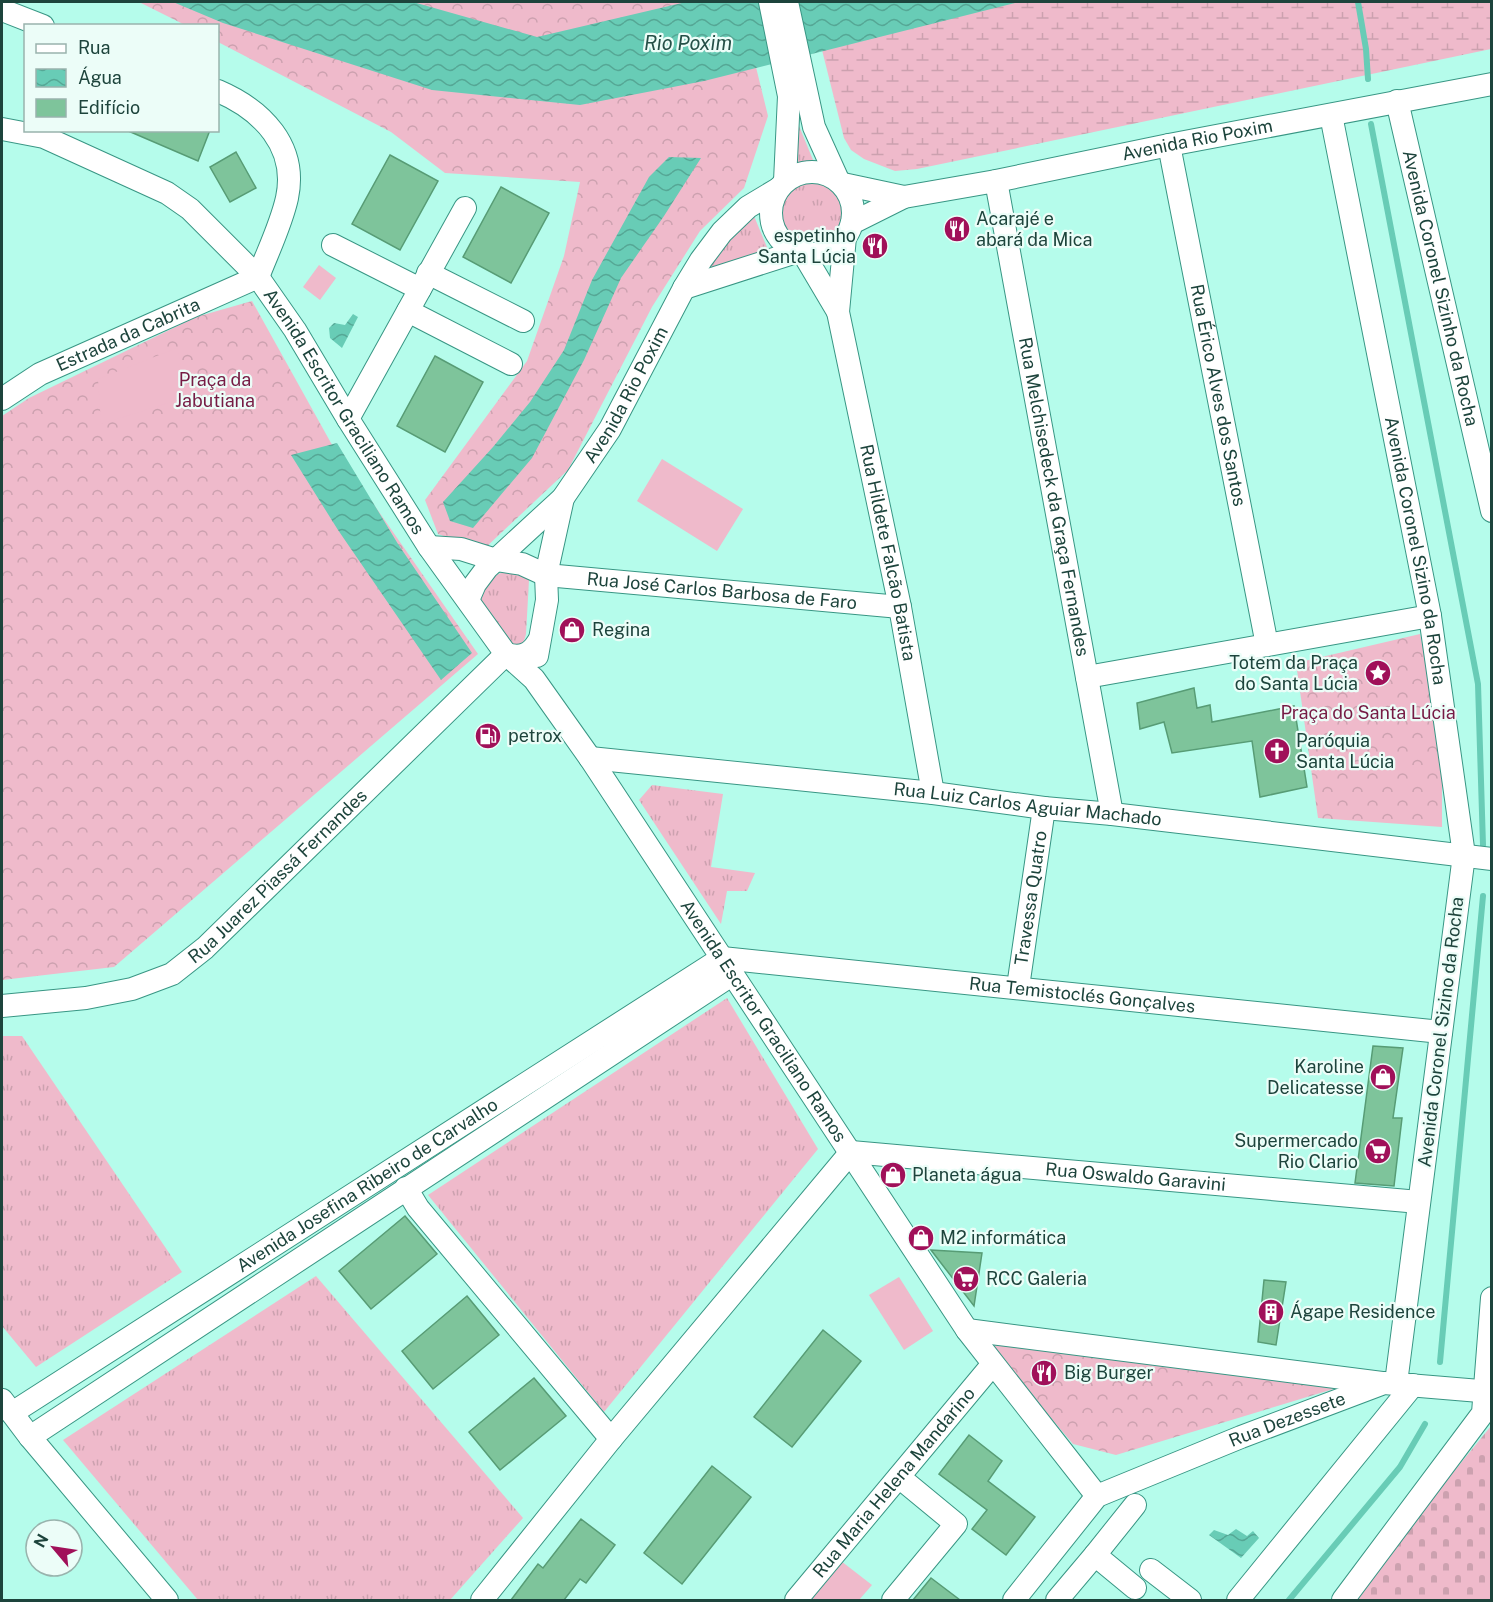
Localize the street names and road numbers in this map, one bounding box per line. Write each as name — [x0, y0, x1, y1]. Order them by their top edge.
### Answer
street label: Avenida Rio Poxim — [1120, 115, 1274, 165]
street label: Avenida Coronel Sizinho da Rocha — [1399, 148, 1483, 428]
street label: Rua Érico Alves dos Santos — [1187, 282, 1251, 508]
street label: Avenida Escritor Graciliano Ramos — [259, 285, 429, 538]
street label: Estrada da Cabrita — [53, 293, 203, 375]
street label: Avenida Rio Poxim — [579, 323, 672, 467]
street label: Rua Melchisedeck da Graça Fernandes — [1015, 335, 1094, 658]
street label: Avenida Coronel Sizino da Rocha — [1381, 415, 1451, 686]
street label: Rua Hildete Falcão Batista — [856, 442, 920, 662]
street label: Rua José Carlos Barbosa de Faro — [586, 568, 858, 613]
street label: Rua Luiz Carlos Aguiar Machado — [892, 778, 1163, 830]
street label: Rua Juarez Piassá Fernandes — [184, 785, 371, 967]
street label: Travessa Quatro — [1010, 829, 1051, 967]
street label: Avenida Escritor Graciliano Ramos — [676, 896, 851, 1146]
street label: Avenida Coronel Sizino da Rocha — [1413, 896, 1468, 1168]
street label: Rua Temistoclés Gonçalves — [968, 972, 1196, 1017]
street label: Avenida Josefina Ribeiro de Carvalho — [233, 1093, 502, 1276]
street label: Rua Oswaldo Garavini — [1044, 1158, 1227, 1195]
street label: Rua Maria Helena Mandarino — [808, 1383, 979, 1582]
street label: Rua Dezessete — [1226, 1388, 1348, 1451]

